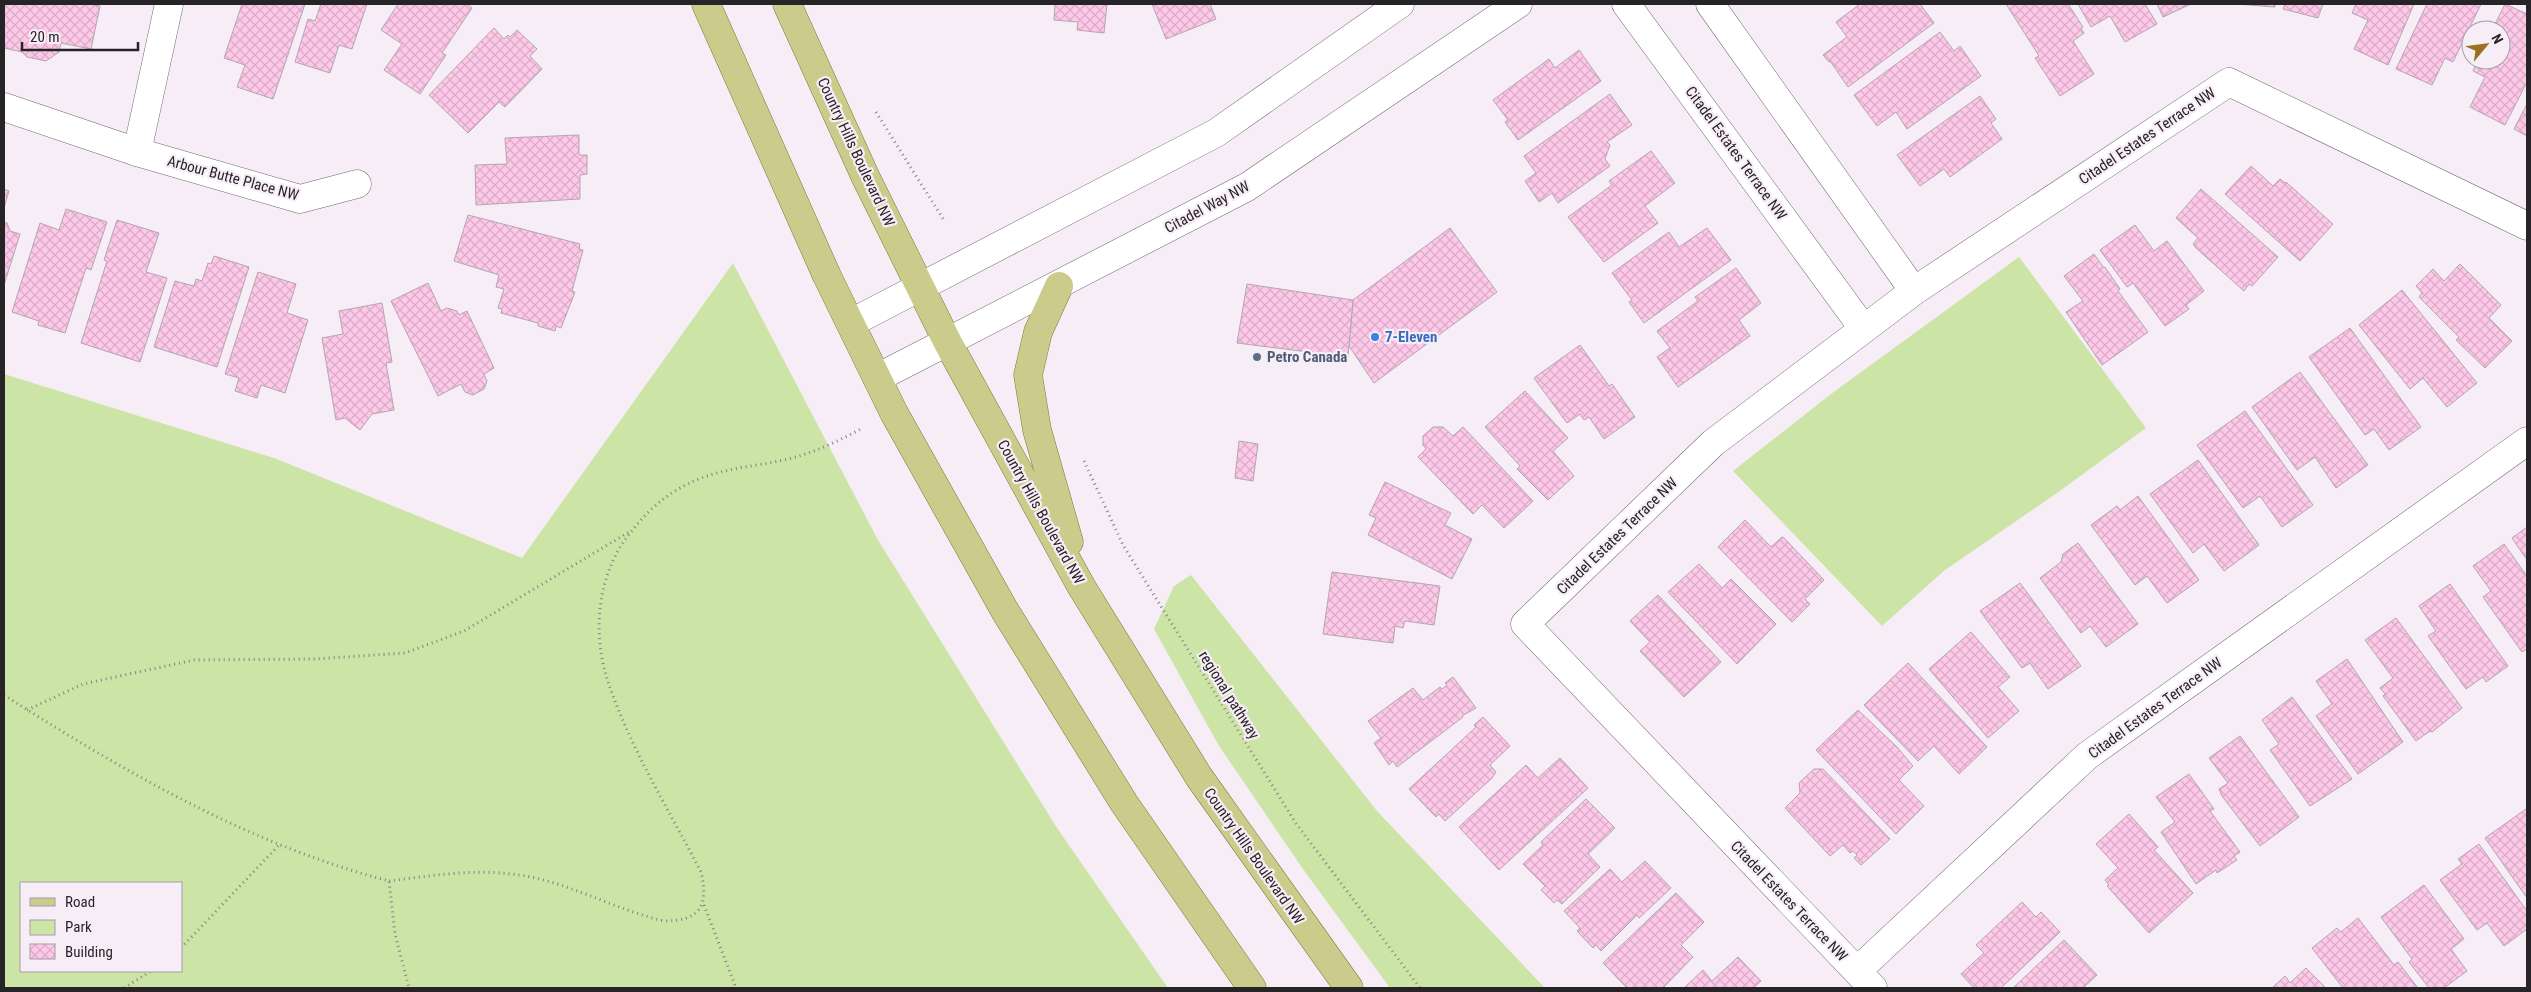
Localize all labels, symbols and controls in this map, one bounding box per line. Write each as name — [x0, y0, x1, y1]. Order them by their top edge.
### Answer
scale bar — [22, 20, 139, 52]
north arrow — [2461, 20, 2511, 70]
text: 20 m — [30, 28, 60, 46]
text: N — [2488, 31, 2506, 46]
street label: Country Hills Boulevard NW — [814, 75, 899, 230]
street label: Citadel Estates Terrace NW — [1682, 83, 1791, 224]
street label: Citadel Estates Terrace NW — [2075, 83, 2219, 188]
street label: Arbour Butte Place NW — [165, 152, 301, 204]
street label: Citadel Way NW — [1161, 177, 1253, 237]
place label: 7-Eleven — [1385, 328, 1437, 346]
marker: 7-Eleven — [1369, 331, 1381, 343]
place label: Petro Canada — [1267, 348, 1347, 366]
marker: Petro Canada — [1251, 351, 1263, 363]
street label: Country Hills Boulevard NW — [994, 437, 1088, 588]
street label: Citadel Estates Terrace NW — [1553, 473, 1681, 598]
street label: regional pathway — [1195, 648, 1263, 742]
street label: Citadel Estates Terrace NW — [2085, 653, 2226, 762]
street label: Country Hills Boulevard NW — [1200, 784, 1308, 928]
street label: Citadel Estates Terrace NW — [1727, 837, 1852, 965]
legend — [20, 882, 182, 972]
text: Road — [65, 893, 95, 911]
text: Park — [65, 918, 92, 936]
text: Building — [65, 943, 113, 961]

